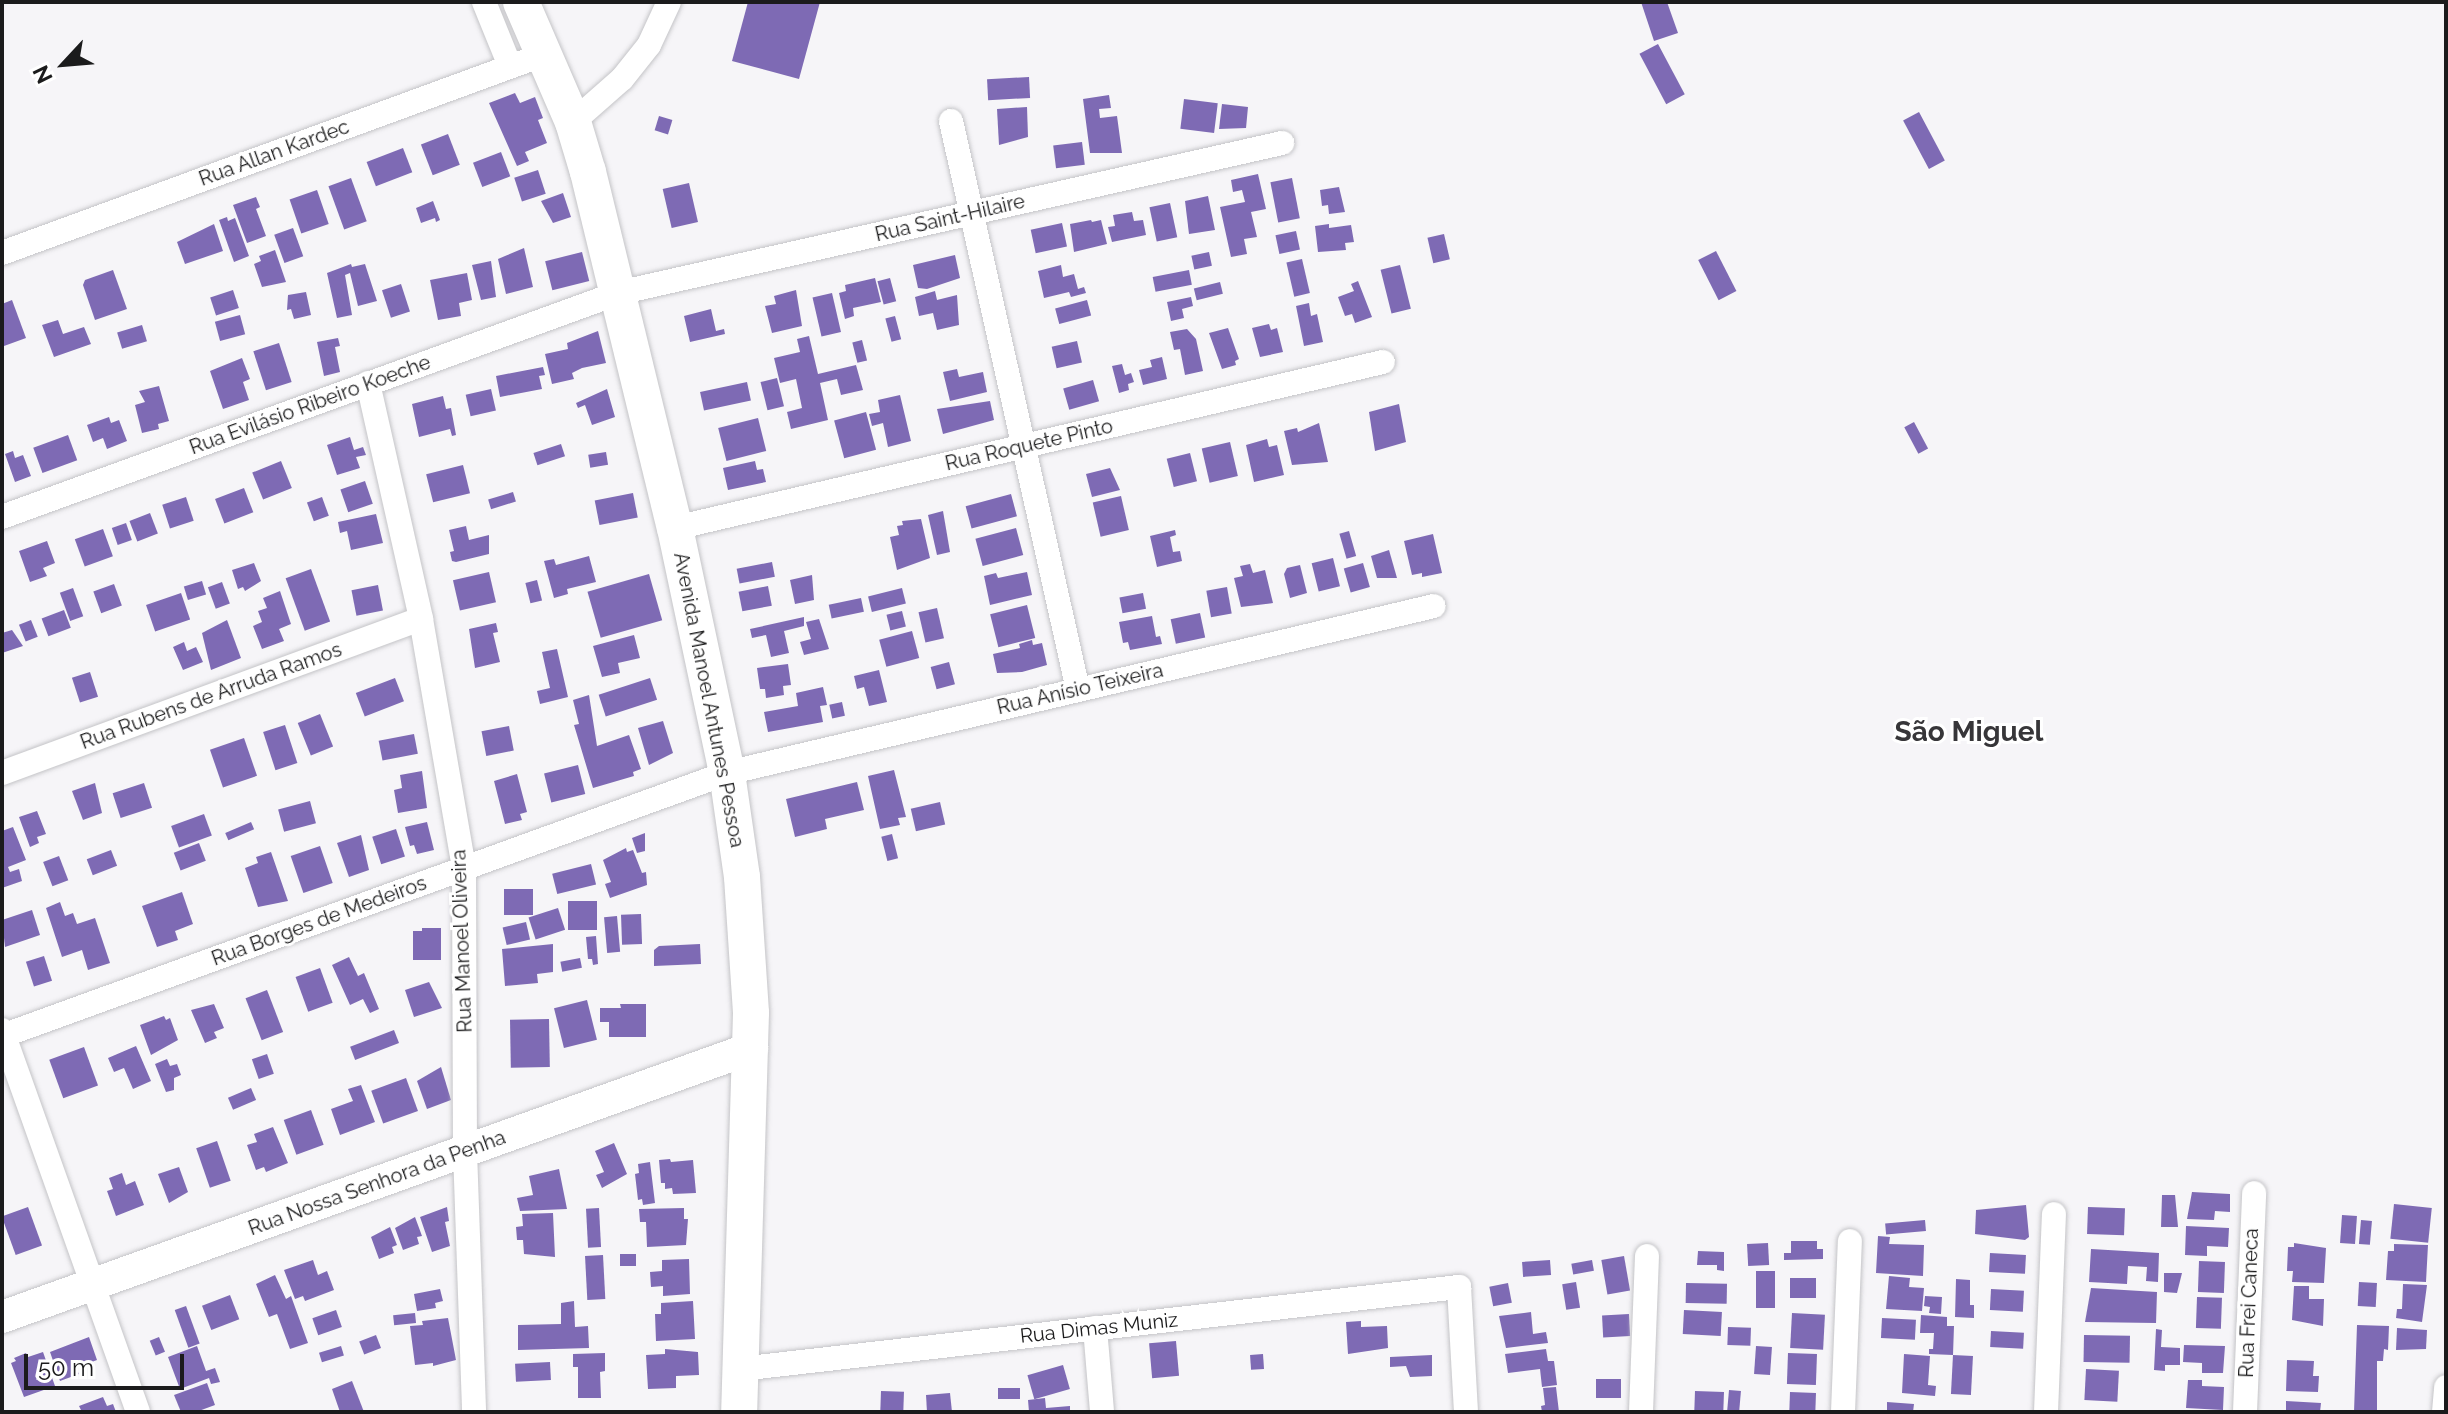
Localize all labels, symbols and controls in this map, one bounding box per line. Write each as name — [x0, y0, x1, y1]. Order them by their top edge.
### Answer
north arrow — [24, 24, 104, 104]
text: N — [27, 61, 58, 88]
street label: Rua Allan Kardec — [195, 115, 353, 191]
street label: Rua Saint-Hilaire — [873, 189, 1027, 247]
street label: Rua Evilásio Ribeiro Koeche — [186, 350, 434, 460]
street label: Rua Roquete Pinto — [943, 414, 1115, 476]
street label: Avenida Manoel Antunes Pessoa — [668, 550, 750, 850]
street label: Rua Rubens de Arruda Ramos — [77, 637, 345, 755]
street label: Rua Anísio Teixeira — [994, 658, 1166, 720]
district label: São Miguel — [1895, 715, 2043, 749]
street label: Rua Manoel Oliveira — [447, 849, 477, 1033]
street label: Rua Borges de Medeiros — [208, 871, 430, 971]
street label: Rua Nossa Senhora da Penha — [245, 1125, 509, 1241]
street label: Rua Frei Caneca — [2234, 1228, 2264, 1378]
street label: Rua Dimas Muniz — [1019, 1308, 1179, 1348]
scale bar — [28, 1338, 188, 1388]
text: 50 m — [38, 1353, 94, 1382]

